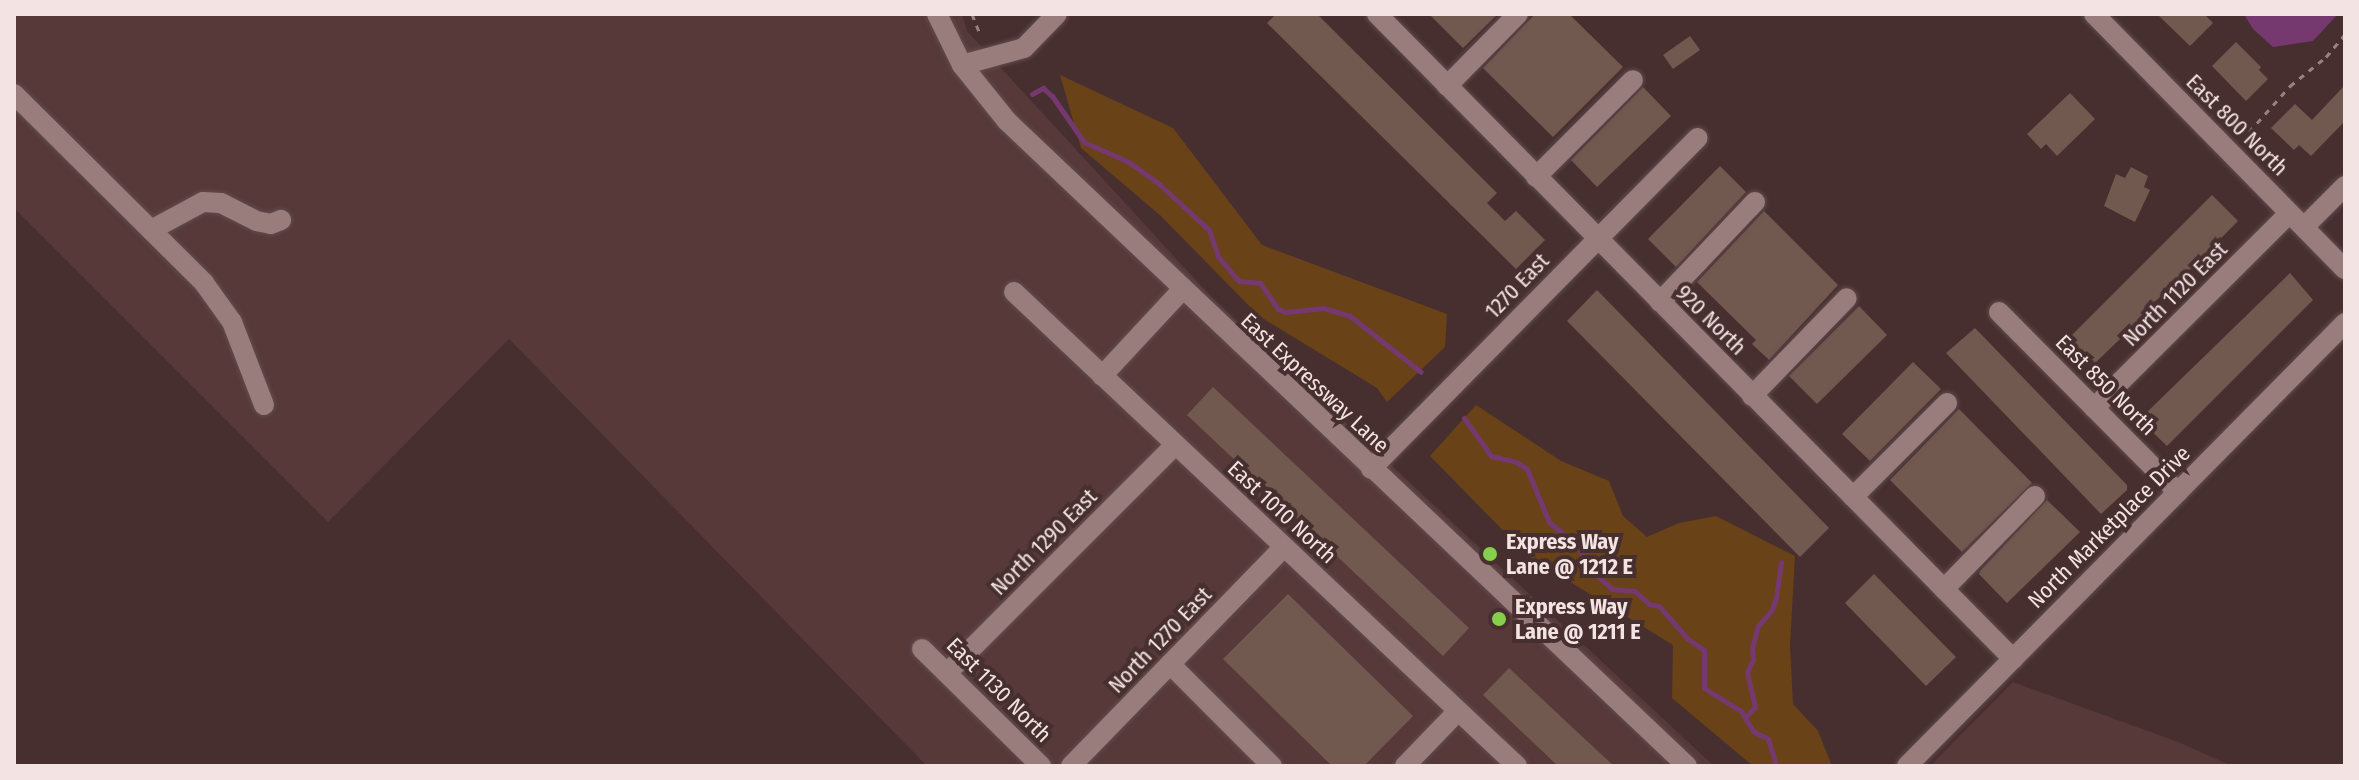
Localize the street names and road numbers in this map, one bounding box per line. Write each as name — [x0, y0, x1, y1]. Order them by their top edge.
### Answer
street label: East 800 North — [2181, 69, 2293, 181]
street label: North 1120 East — [2117, 236, 2233, 352]
street label: 1270 East — [1479, 248, 1555, 324]
street label: 920 North — [1671, 280, 1751, 360]
street label: East Expressway Lane — [1235, 308, 1395, 458]
street label: East 850 North — [2050, 329, 2162, 441]
street label: North Marketplace Drive — [2022, 440, 2196, 614]
street label: East 1010 North — [1222, 455, 1342, 569]
street label: North 1290 East — [985, 483, 1103, 601]
street label: North 1270 East — [1103, 581, 1217, 699]
street label: East 1130 North — [941, 632, 1057, 748]

